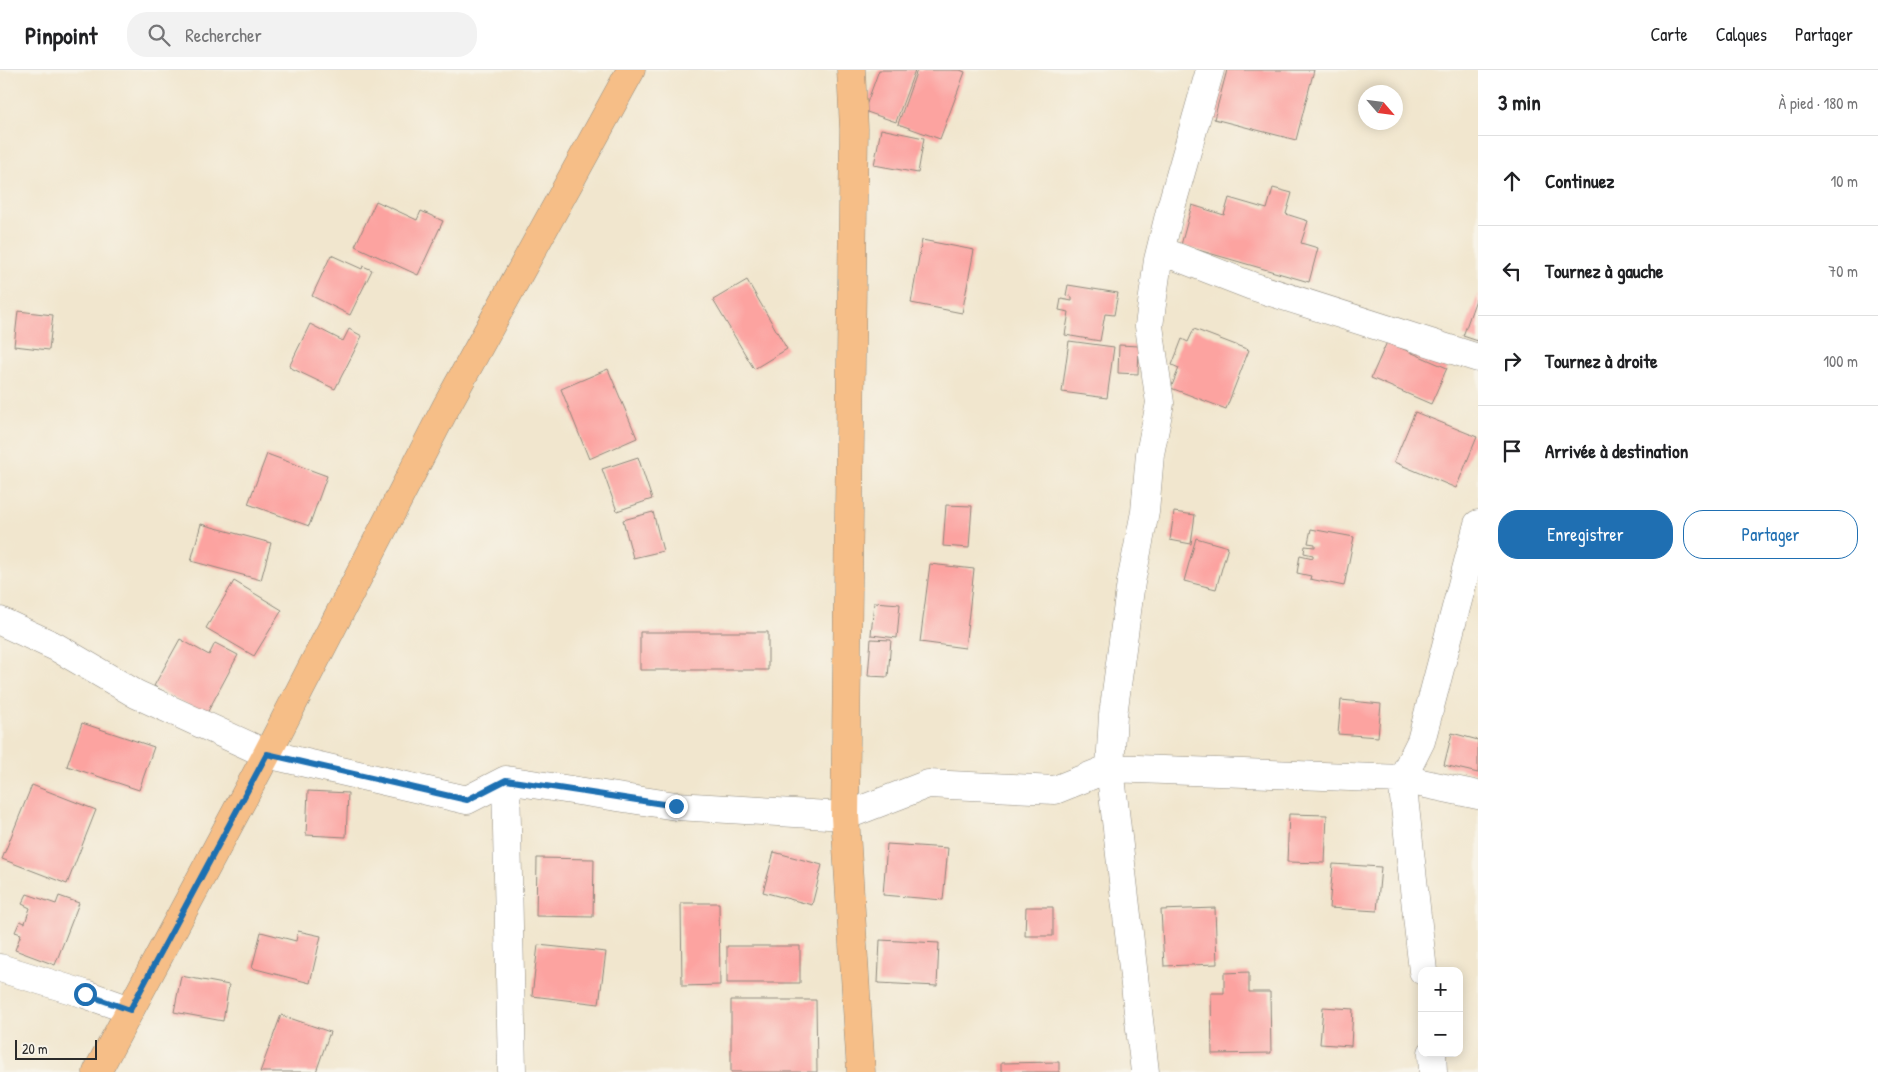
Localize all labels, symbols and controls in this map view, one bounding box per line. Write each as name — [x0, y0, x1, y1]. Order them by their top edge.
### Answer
search box — [127, 12, 477, 57]
text: Pinpoint — [25, 19, 97, 51]
icon: search — [145, 21, 173, 49]
text: Rechercher — [185, 22, 262, 48]
text: Carte — [1650, 22, 1688, 47]
text: Calques — [1716, 22, 1767, 47]
text: Partager — [1795, 22, 1853, 47]
north arrow — [1358, 85, 1403, 130]
text: 3 min — [1498, 88, 1541, 117]
text: À pied · 180 m — [1778, 92, 1858, 114]
icon: ahead — [1498, 167, 1526, 195]
text: Continuez — [1545, 168, 1614, 194]
text: 10 m — [1830, 170, 1858, 192]
icon: left — [1498, 257, 1526, 285]
text: Tournez à gauche — [1545, 258, 1663, 284]
text: 70 m — [1828, 260, 1858, 282]
icon: right — [1498, 347, 1526, 375]
text: Tournez à droite — [1545, 348, 1658, 374]
text: 100 m — [1823, 350, 1858, 372]
icon: arrive — [1498, 437, 1526, 465]
text: Arrivée à destination — [1545, 438, 1688, 464]
button: Enregistrer — [1498, 510, 1673, 559]
button: Partager — [1683, 510, 1858, 559]
route end — [665, 795, 688, 818]
map controls — [1418, 967, 1463, 1057]
button: + — [1418, 967, 1463, 1012]
route start — [74, 983, 97, 1006]
button: − — [1418, 1012, 1463, 1057]
scale bar — [15, 1037, 98, 1060]
text: 20 m — [22, 1039, 48, 1058]

